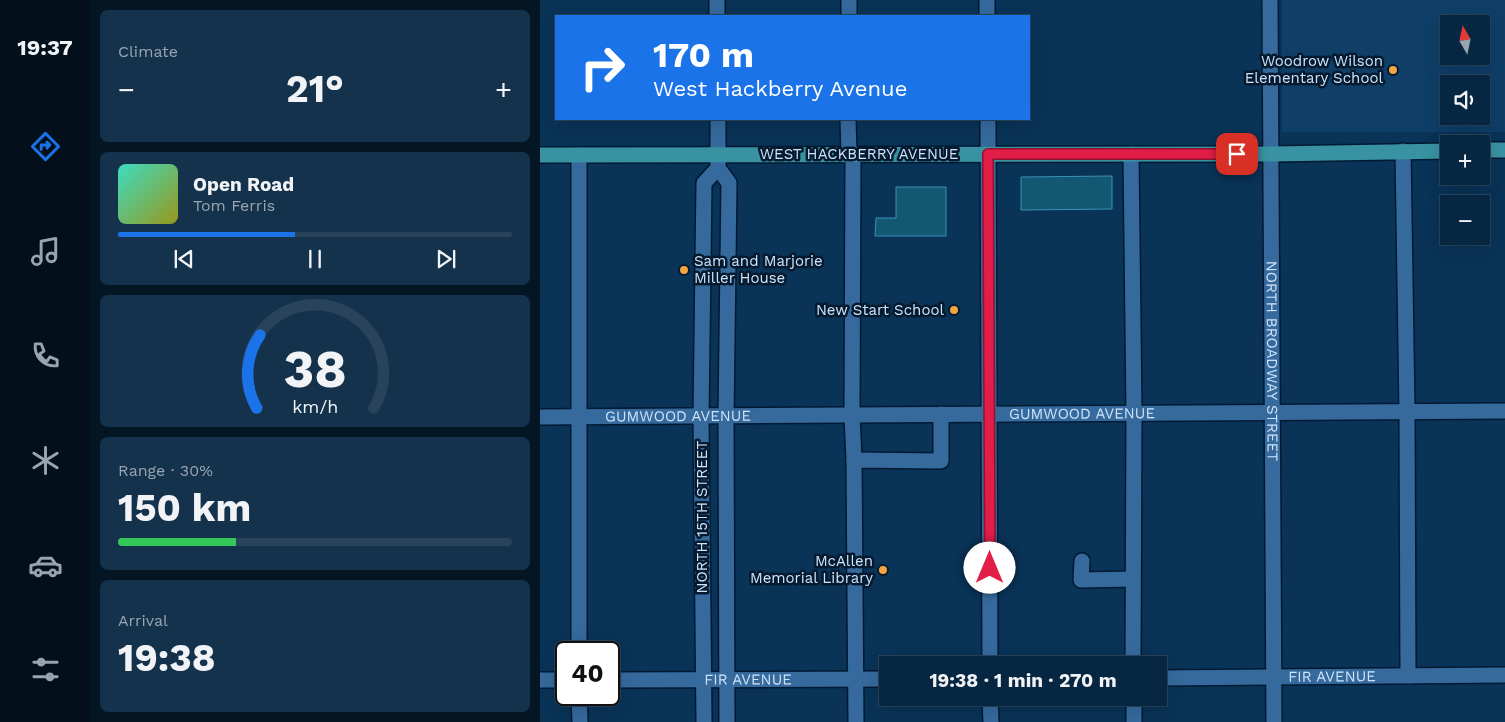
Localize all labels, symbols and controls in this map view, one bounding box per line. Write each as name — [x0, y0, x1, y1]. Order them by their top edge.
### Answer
north arrow — [1440, 15, 1490, 65]
map controls — [1440, 15, 1490, 245]
text: 170 m — [653, 34, 754, 76]
text: 19:37 — [17, 35, 73, 60]
icon: right — [570, 35, 635, 100]
text: Climate — [118, 42, 178, 61]
place label: Woodrow Wilson Elementary School — [1245, 52, 1383, 87]
marker: Woodrow Wilson Elementary School — [1387, 64, 1399, 76]
text: 21° — [286, 67, 344, 111]
text: − — [118, 73, 135, 106]
text: + — [495, 73, 512, 106]
button: sound — [1440, 75, 1490, 125]
text: West Hackberry Avenue — [653, 76, 907, 101]
icon: directions — [28, 129, 63, 164]
pin — [1216, 133, 1258, 175]
button: + — [1440, 135, 1490, 185]
icon: arrive — [1223, 140, 1251, 168]
street label: WEST HACKBERRY AVENUE — [760, 145, 958, 163]
text: Open Road — [193, 173, 294, 196]
button: − — [1440, 195, 1490, 245]
text: Tom Ferris — [193, 196, 275, 215]
icon: music — [28, 234, 63, 269]
icon: previous — [170, 245, 198, 273]
icon: pause — [301, 245, 329, 273]
icon: next — [432, 245, 460, 273]
place label: Sam and Marjorie Miller House — [694, 252, 823, 287]
street label: NORTH BROADWAY STREET — [1262, 261, 1282, 461]
marker: Sam and Marjorie Miller House — [678, 264, 690, 276]
place label: New Start School — [816, 301, 944, 319]
marker: New Start School — [948, 304, 960, 316]
icon: phone — [28, 338, 63, 373]
text: 38 — [283, 339, 347, 400]
text: km/h — [292, 396, 338, 417]
street label: GUMWOOD AVENUE — [1009, 404, 1155, 423]
street label: GUMWOOD AVENUE — [605, 407, 751, 426]
street label: NORTH 15TH STREET — [693, 441, 711, 593]
icon: climate — [28, 443, 63, 478]
text: Range · 30% — [118, 461, 213, 480]
text: 150 km — [118, 486, 251, 530]
position arrow — [963, 541, 1015, 593]
icon: car — [28, 548, 63, 583]
place label: McAllen Memorial Library — [750, 552, 873, 587]
marker: McAllen Memorial Library — [877, 564, 889, 576]
text: Arrival — [118, 611, 168, 630]
text: 19:38 — [118, 636, 216, 680]
speed limit sign: 40 — [555, 641, 620, 706]
icon: filters — [28, 652, 63, 687]
street label: FIR AVENUE — [1288, 667, 1376, 686]
text: 19:38 · 1 min · 270 m — [929, 669, 1117, 692]
street label: FIR AVENUE — [704, 670, 792, 689]

